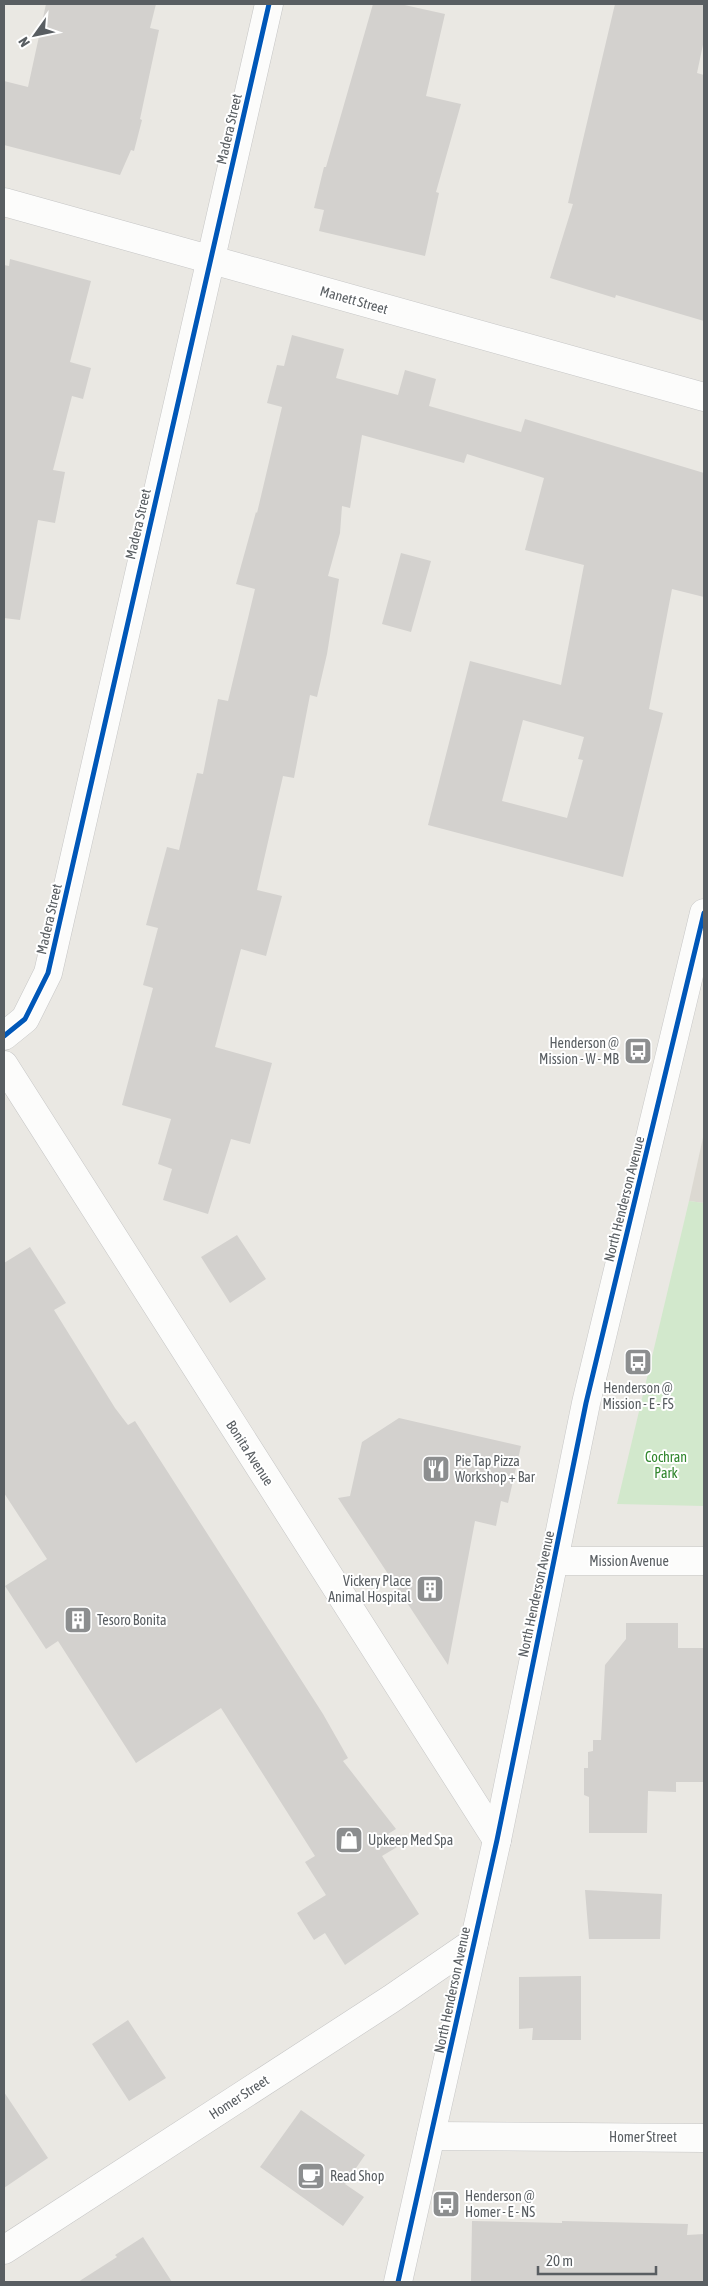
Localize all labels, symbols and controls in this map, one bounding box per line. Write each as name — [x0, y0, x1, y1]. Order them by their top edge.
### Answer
north arrow — [10, 10, 60, 60]
text: N — [15, 34, 33, 50]
street label: Madera Street — [213, 92, 245, 166]
street label: Manett Street — [318, 283, 390, 317]
street label: Madera Street — [122, 487, 154, 561]
street label: Madera Street — [33, 882, 65, 956]
place label: Henderson @ Mission - W - MB — [539, 1035, 619, 1067]
bus stop icon: Henderson @ Mission - W - MB — [623, 1036, 653, 1066]
street label: North Henderson Avenue — [601, 1134, 647, 1264]
bus stop icon: Henderson @ Mission - E - FS — [623, 1347, 653, 1377]
place label: Henderson @ Mission - E - FS — [602, 1380, 674, 1412]
street label: Bonita Avenue — [223, 1417, 277, 1489]
park label: Cochran Park — [645, 1449, 687, 1481]
place label: Pie Tap Pizza Workshop + Bar — [455, 1453, 536, 1485]
restaurant icon: Pie Tap Pizza Workshop + Bar — [421, 1454, 451, 1484]
street label: North Henderson Avenue — [515, 1529, 557, 1659]
street label: Mission Avenue — [589, 1553, 669, 1569]
place label: Vickery Place Animal Hospital — [328, 1573, 411, 1605]
building icon: Vickery Place Animal Hospital — [415, 1574, 445, 1604]
building icon: Tesoro Bonita — [63, 1605, 93, 1635]
place label: Tesoro Bonita — [97, 1612, 167, 1628]
shop icon: Upkeep Med Spa — [334, 1825, 364, 1855]
place label: Upkeep Med Spa — [368, 1832, 453, 1848]
street label: North Henderson Avenue — [431, 1925, 473, 2055]
street label: Homer Street — [206, 2072, 272, 2122]
street label: Homer Street — [609, 2129, 677, 2145]
cafe icon: Read Shop — [296, 2161, 326, 2191]
place label: Read Shop — [330, 2168, 385, 2184]
place label: Henderson @ Homer - E - NS — [465, 2188, 535, 2220]
bus stop icon: Henderson @ Homer - E - NS — [431, 2189, 461, 2219]
scale bar — [538, 2244, 656, 2276]
text: 20 m — [546, 2252, 573, 2269]

